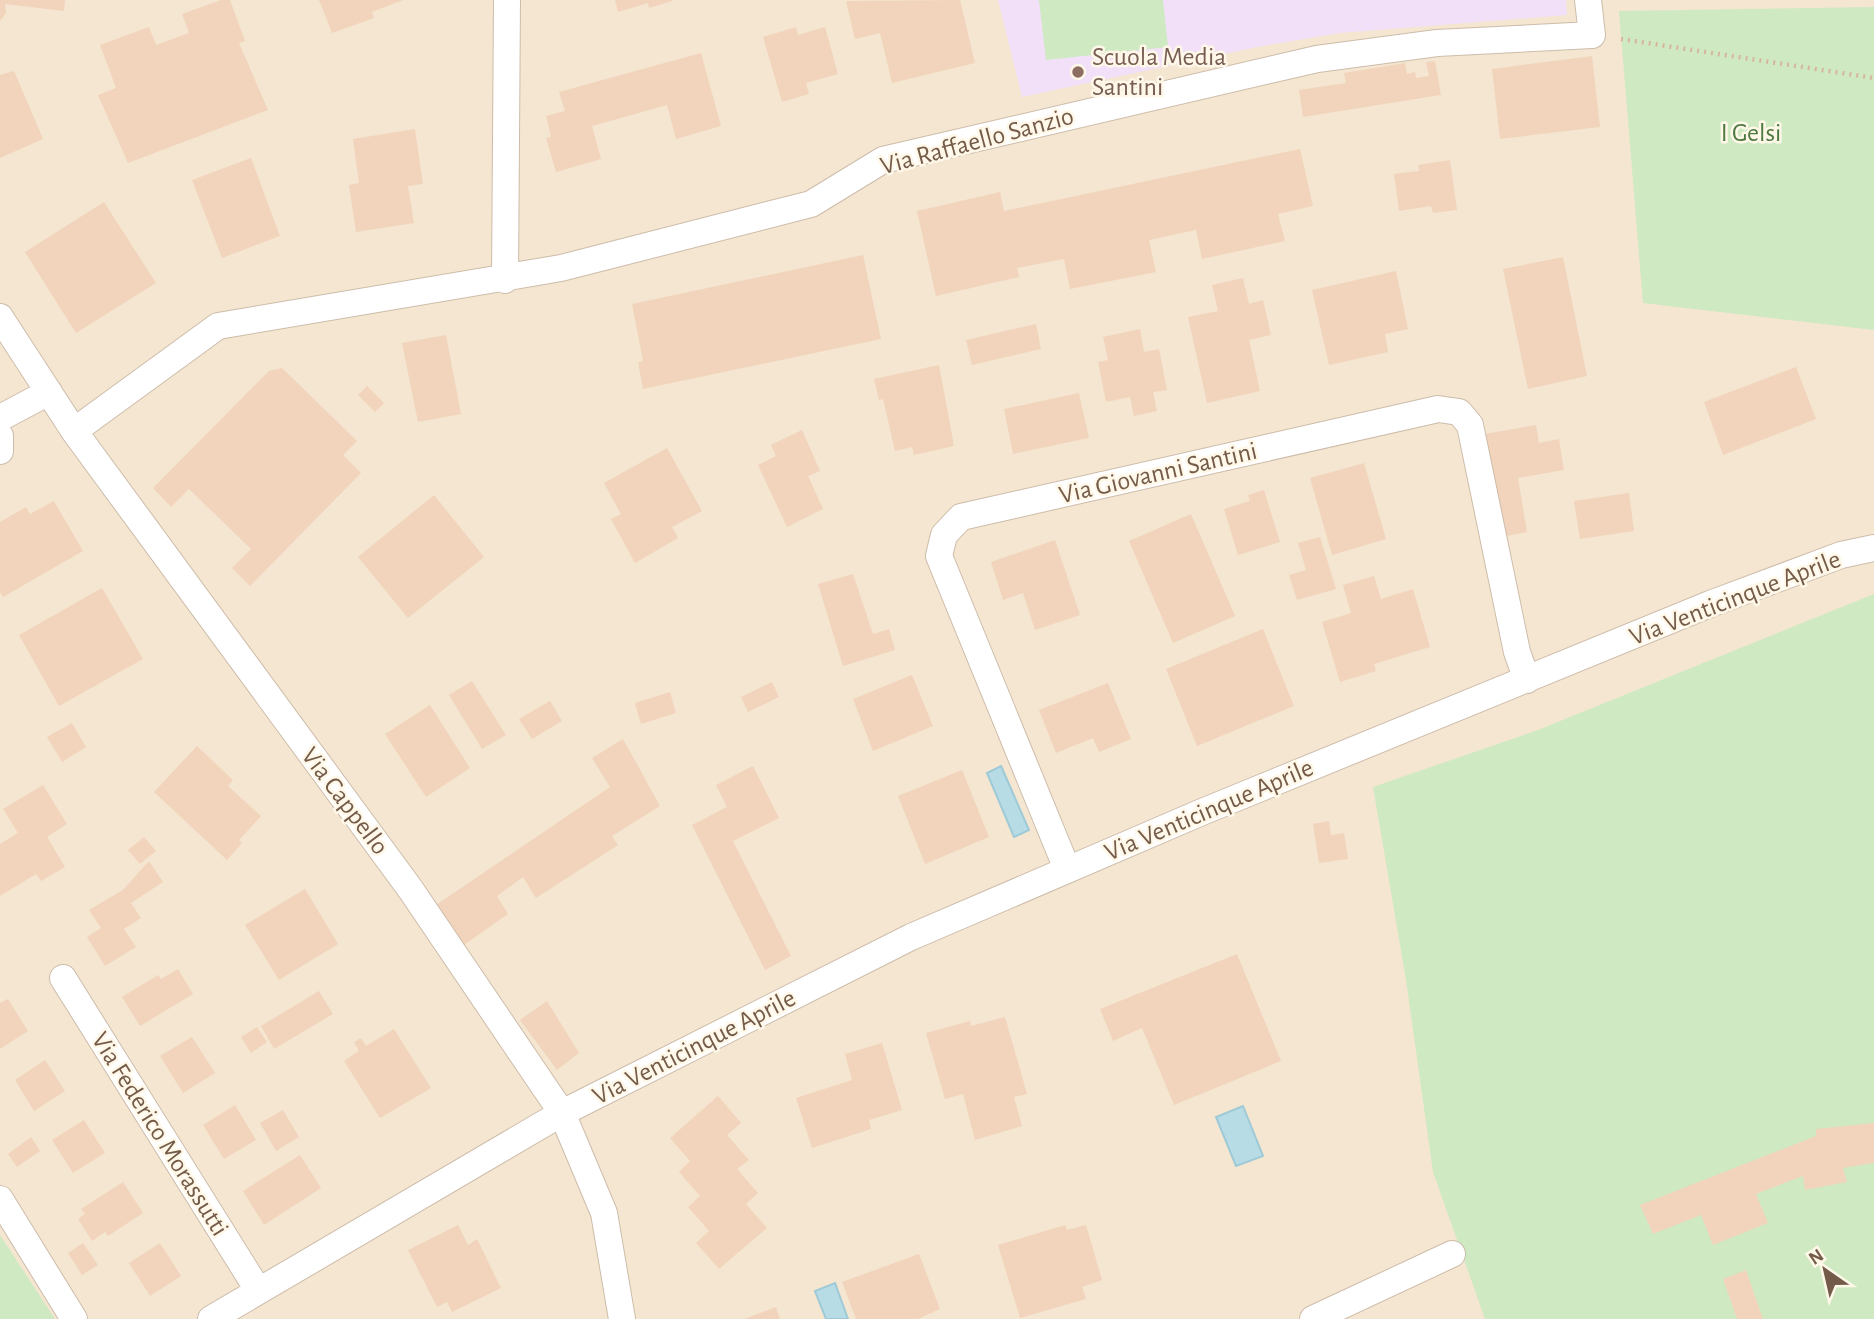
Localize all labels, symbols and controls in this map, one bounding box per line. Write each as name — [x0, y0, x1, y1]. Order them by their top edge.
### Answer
place label: Scuola Media Santini — [1092, 44, 1226, 100]
marker: Scuola Media Santini — [1070, 64, 1086, 80]
street label: Via Raffaello Sanzio — [878, 103, 1076, 179]
park label: I Gelsi — [1721, 120, 1781, 146]
street label: Via Giovanni Santini — [1057, 438, 1259, 508]
street label: Via Venticinque Aprile — [1626, 546, 1844, 650]
street label: Via Cappello — [296, 743, 394, 859]
street label: Via Venticinque Aprile — [1101, 754, 1317, 866]
street label: Via Venticinque Aprile — [588, 985, 800, 1109]
street label: Via Federico Morassutti — [87, 1028, 233, 1240]
north arrow — [1790, 1235, 1860, 1305]
text: N — [1806, 1246, 1827, 1269]

